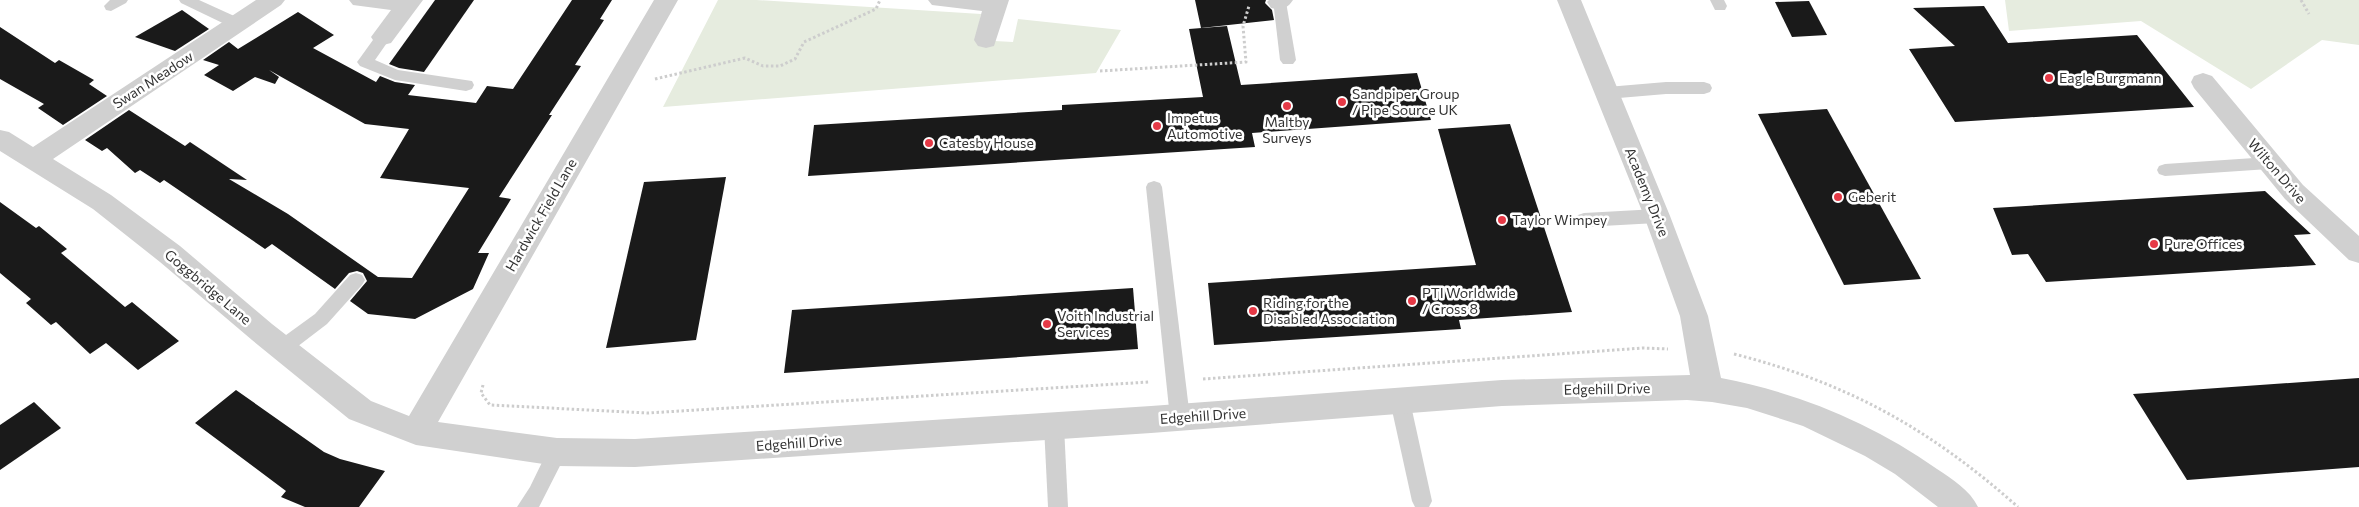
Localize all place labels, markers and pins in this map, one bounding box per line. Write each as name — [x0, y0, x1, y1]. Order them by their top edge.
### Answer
place label: Eagle Burgmann — [2059, 69, 2161, 86]
marker: Eagle Burgmann — [2043, 72, 2055, 84]
place label: Sandpiper Group / Pipe Source UK — [1352, 85, 1460, 118]
marker: Sandpiper Group / Pipe Source UK — [1336, 96, 1348, 108]
marker: Maltby Surveys — [1281, 100, 1293, 112]
place label: Impetus Automotive — [1167, 109, 1242, 142]
place label: Maltby Surveys — [1262, 113, 1312, 146]
marker: Impetus Automotive — [1151, 120, 1163, 132]
place label: Catesby House — [939, 134, 1034, 151]
marker: Catesby House — [923, 137, 935, 149]
place label: Geberit — [1848, 188, 1897, 205]
marker: Geberit — [1832, 191, 1844, 203]
place label: Taylor Wimpey — [1512, 211, 1607, 228]
marker: Taylor Wimpey — [1496, 214, 1508, 226]
place label: Pure Offices — [2164, 235, 2242, 252]
marker: Pure Offices — [2148, 238, 2160, 250]
place label: PTI Worldwide / Cross 8 — [1422, 284, 1516, 317]
place label: Riding for the Disabled Association — [1263, 294, 1395, 327]
marker: PTI Worldwide / Cross 8 — [1406, 295, 1418, 307]
marker: Riding for the Disabled Association — [1247, 305, 1259, 317]
place label: Voith Industrial Services — [1057, 307, 1154, 340]
marker: Voith Industrial Services — [1041, 318, 1053, 330]

